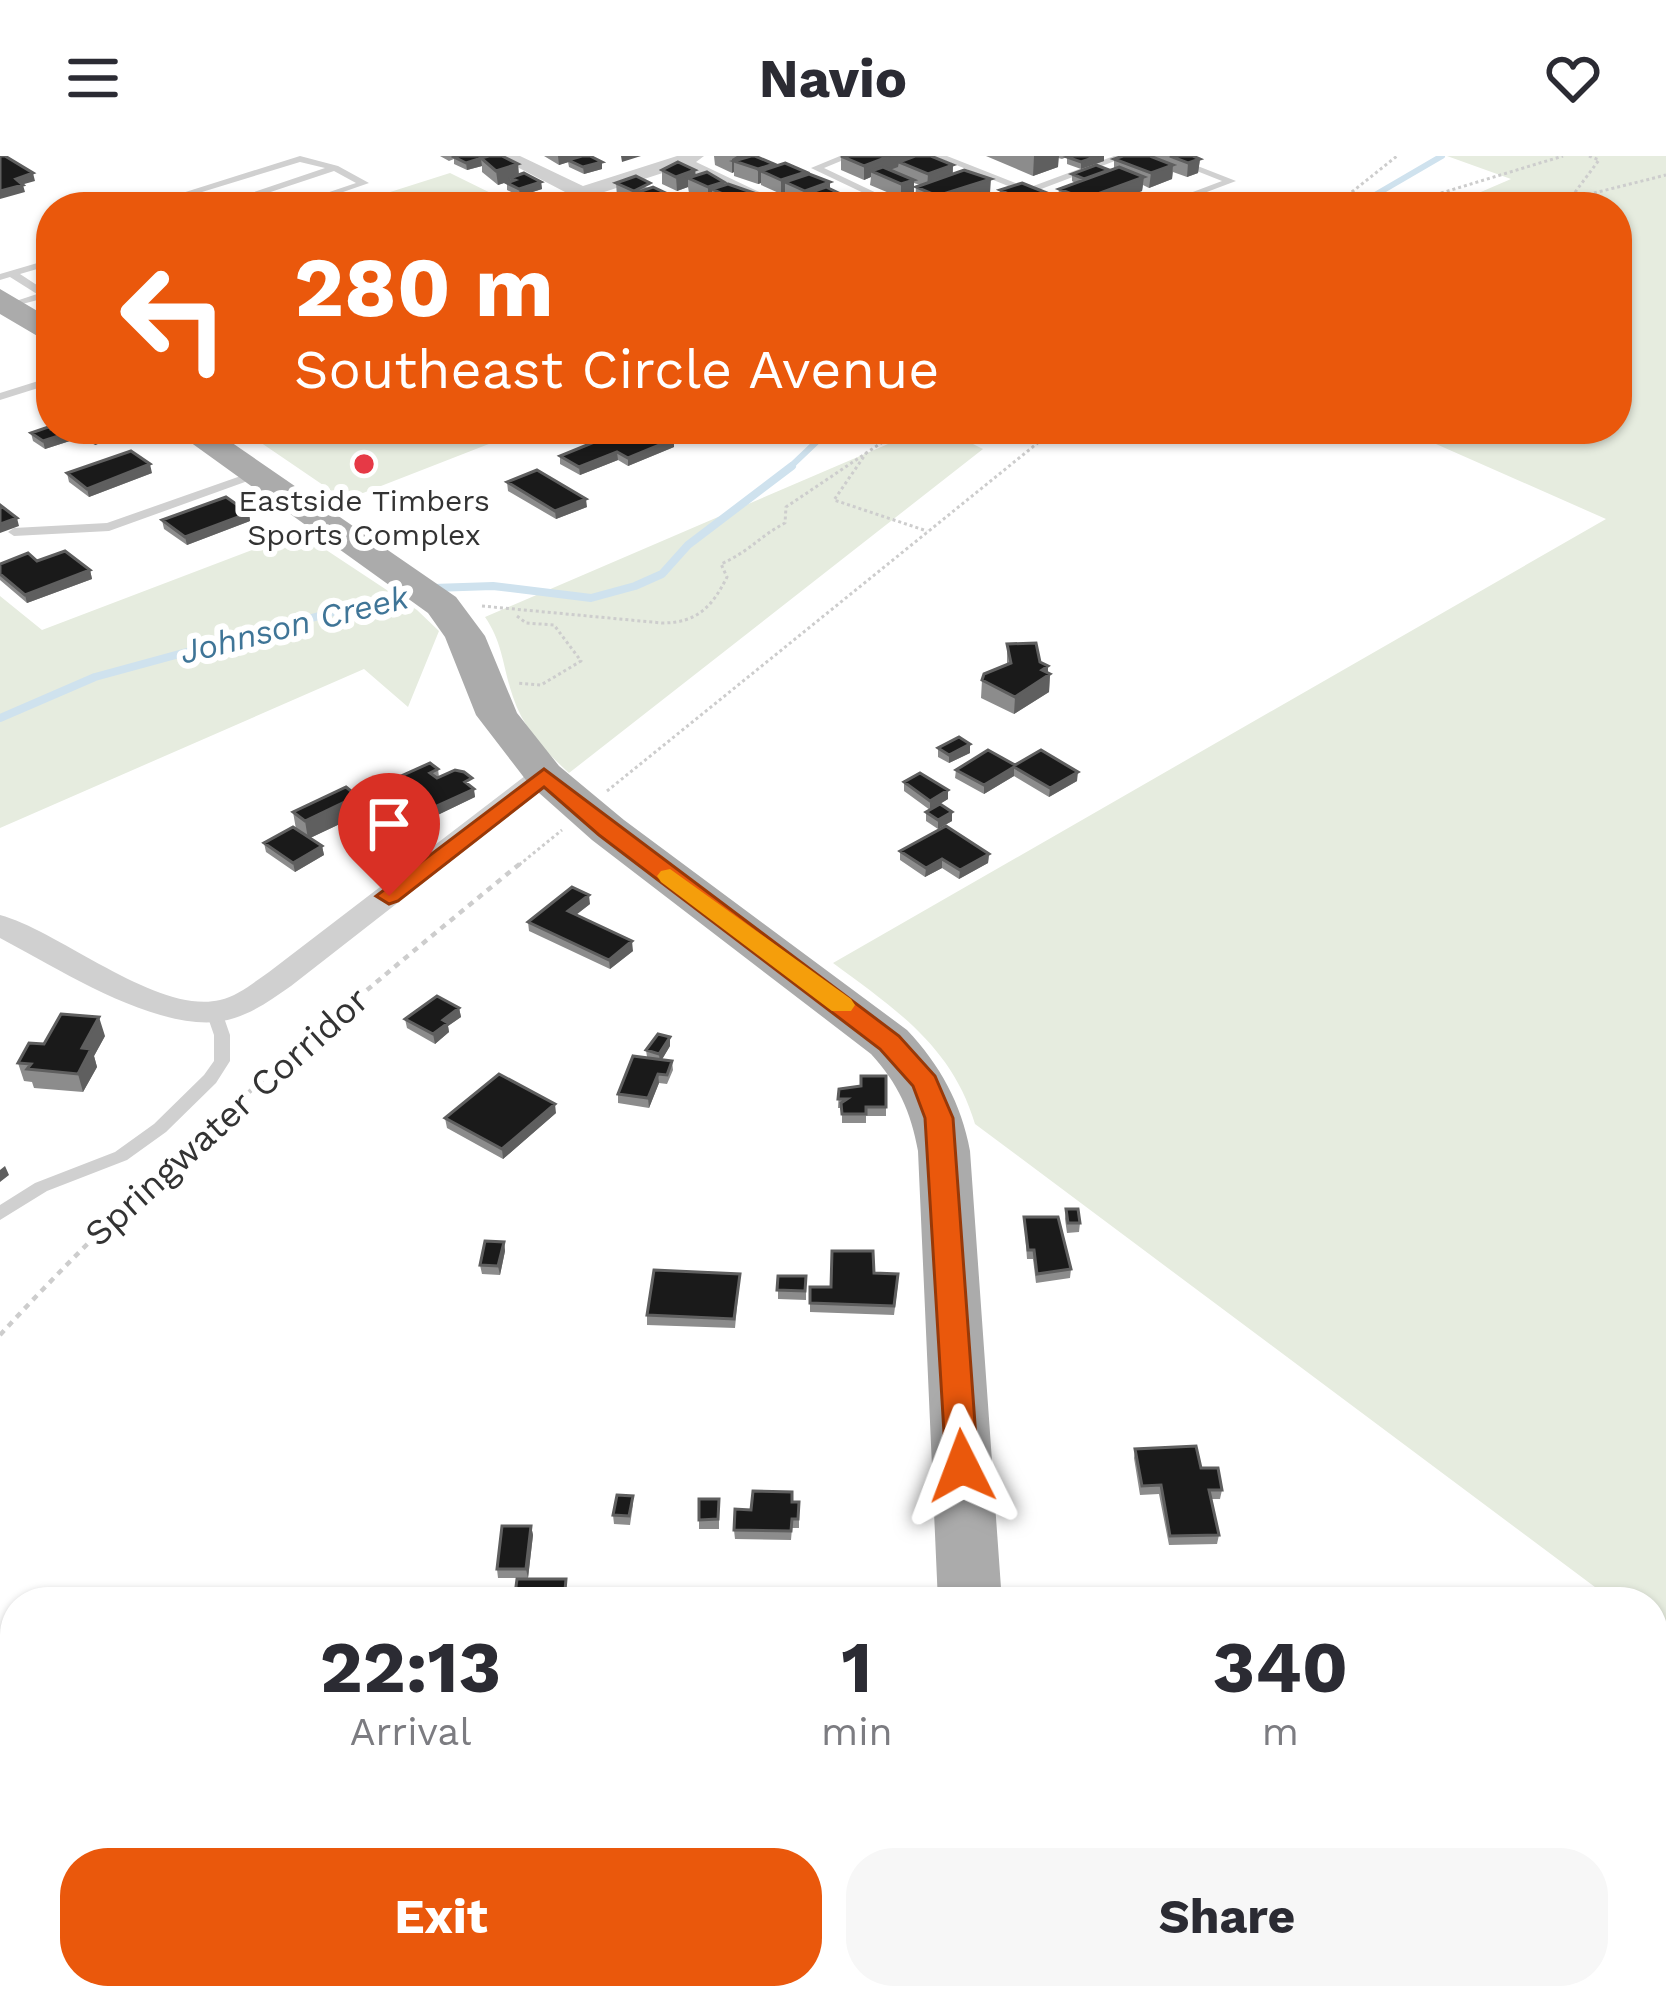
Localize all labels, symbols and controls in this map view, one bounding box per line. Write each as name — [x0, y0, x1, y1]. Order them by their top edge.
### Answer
icon: menu — [60, 45, 126, 111]
icon: heart — [1540, 45, 1606, 111]
text: Navio — [759, 47, 907, 110]
text: 280 m — [294, 238, 554, 336]
icon: left — [96, 240, 252, 396]
text: Southeast Circle Avenue — [294, 338, 939, 401]
marker: Eastside Timbers Sports Complex — [351, 451, 377, 477]
place label: Eastside Timbers Sports Complex — [238, 483, 490, 552]
water label: Johnson Creek — [176, 577, 413, 672]
pin — [338, 773, 440, 896]
icon: arrive — [356, 791, 422, 857]
street label: Springwater Corridor — [77, 979, 377, 1255]
position arrow — [899, 1403, 1025, 1529]
text: 22:13 — [320, 1625, 501, 1709]
text: 1 — [841, 1625, 872, 1709]
text: 340 — [1213, 1625, 1348, 1709]
text: Arrival — [350, 1709, 471, 1754]
text: min — [821, 1709, 893, 1754]
text: m — [1262, 1709, 1299, 1754]
button: Exit — [60, 1848, 822, 1986]
button: Share — [846, 1848, 1608, 1986]

